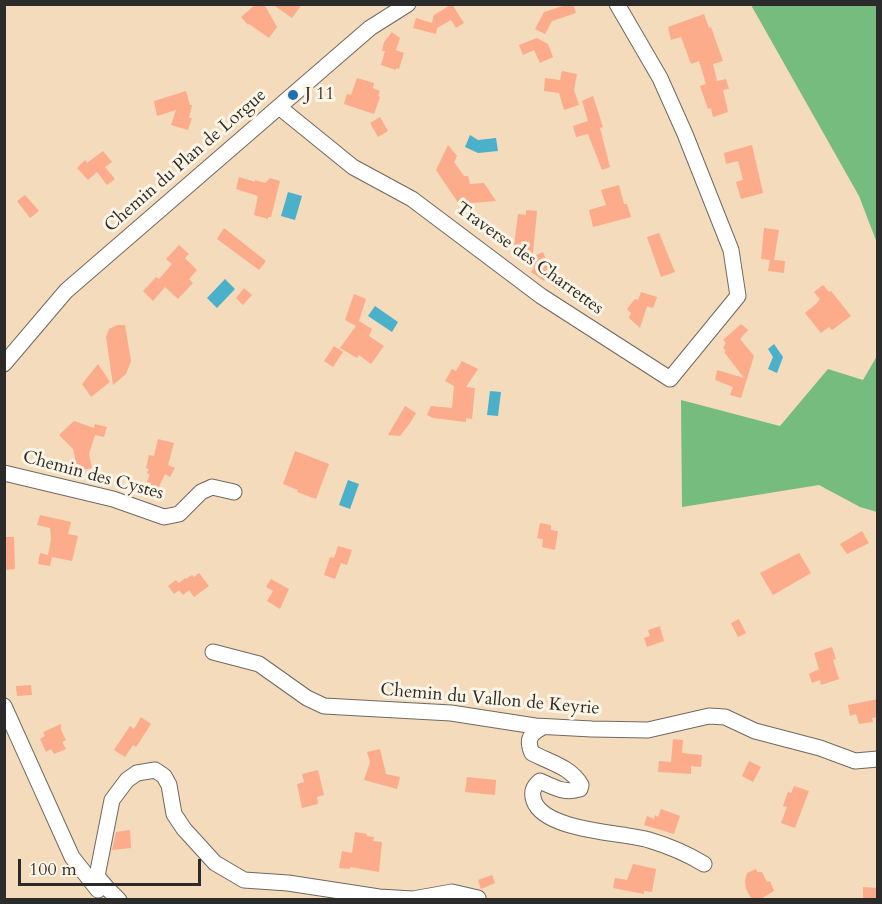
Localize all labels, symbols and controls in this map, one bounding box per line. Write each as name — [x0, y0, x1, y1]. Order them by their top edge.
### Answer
place label: J 11 — [305, 84, 334, 106]
street label: Chemin du Plan de Lorgue — [101, 85, 271, 237]
marker: J 11 — [286, 88, 300, 102]
street label: Traverse des Charrettes — [451, 198, 607, 320]
street label: Chemin des Cystes — [20, 447, 166, 505]
street label: Chemin du Vallon de Keyrie — [380, 680, 600, 720]
scale bar — [21, 847, 204, 885]
text: 100 m — [29, 857, 77, 882]

